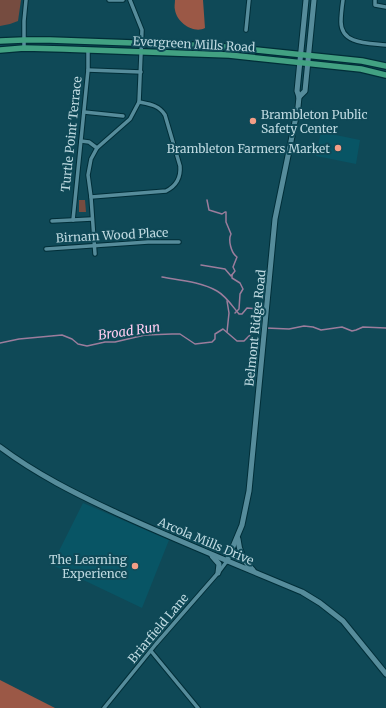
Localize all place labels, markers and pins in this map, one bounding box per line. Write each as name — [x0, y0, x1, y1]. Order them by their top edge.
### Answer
place label: Brambleton Public Safety Center — [261, 107, 367, 136]
marker: Brambleton Public Safety Center — [248, 116, 258, 126]
place label: Brambleton Farmers Market — [167, 141, 330, 156]
marker: Brambleton Farmers Market — [333, 143, 343, 153]
place label: The Learning Experience — [49, 552, 128, 581]
marker: The Learning Experience — [130, 561, 140, 571]

